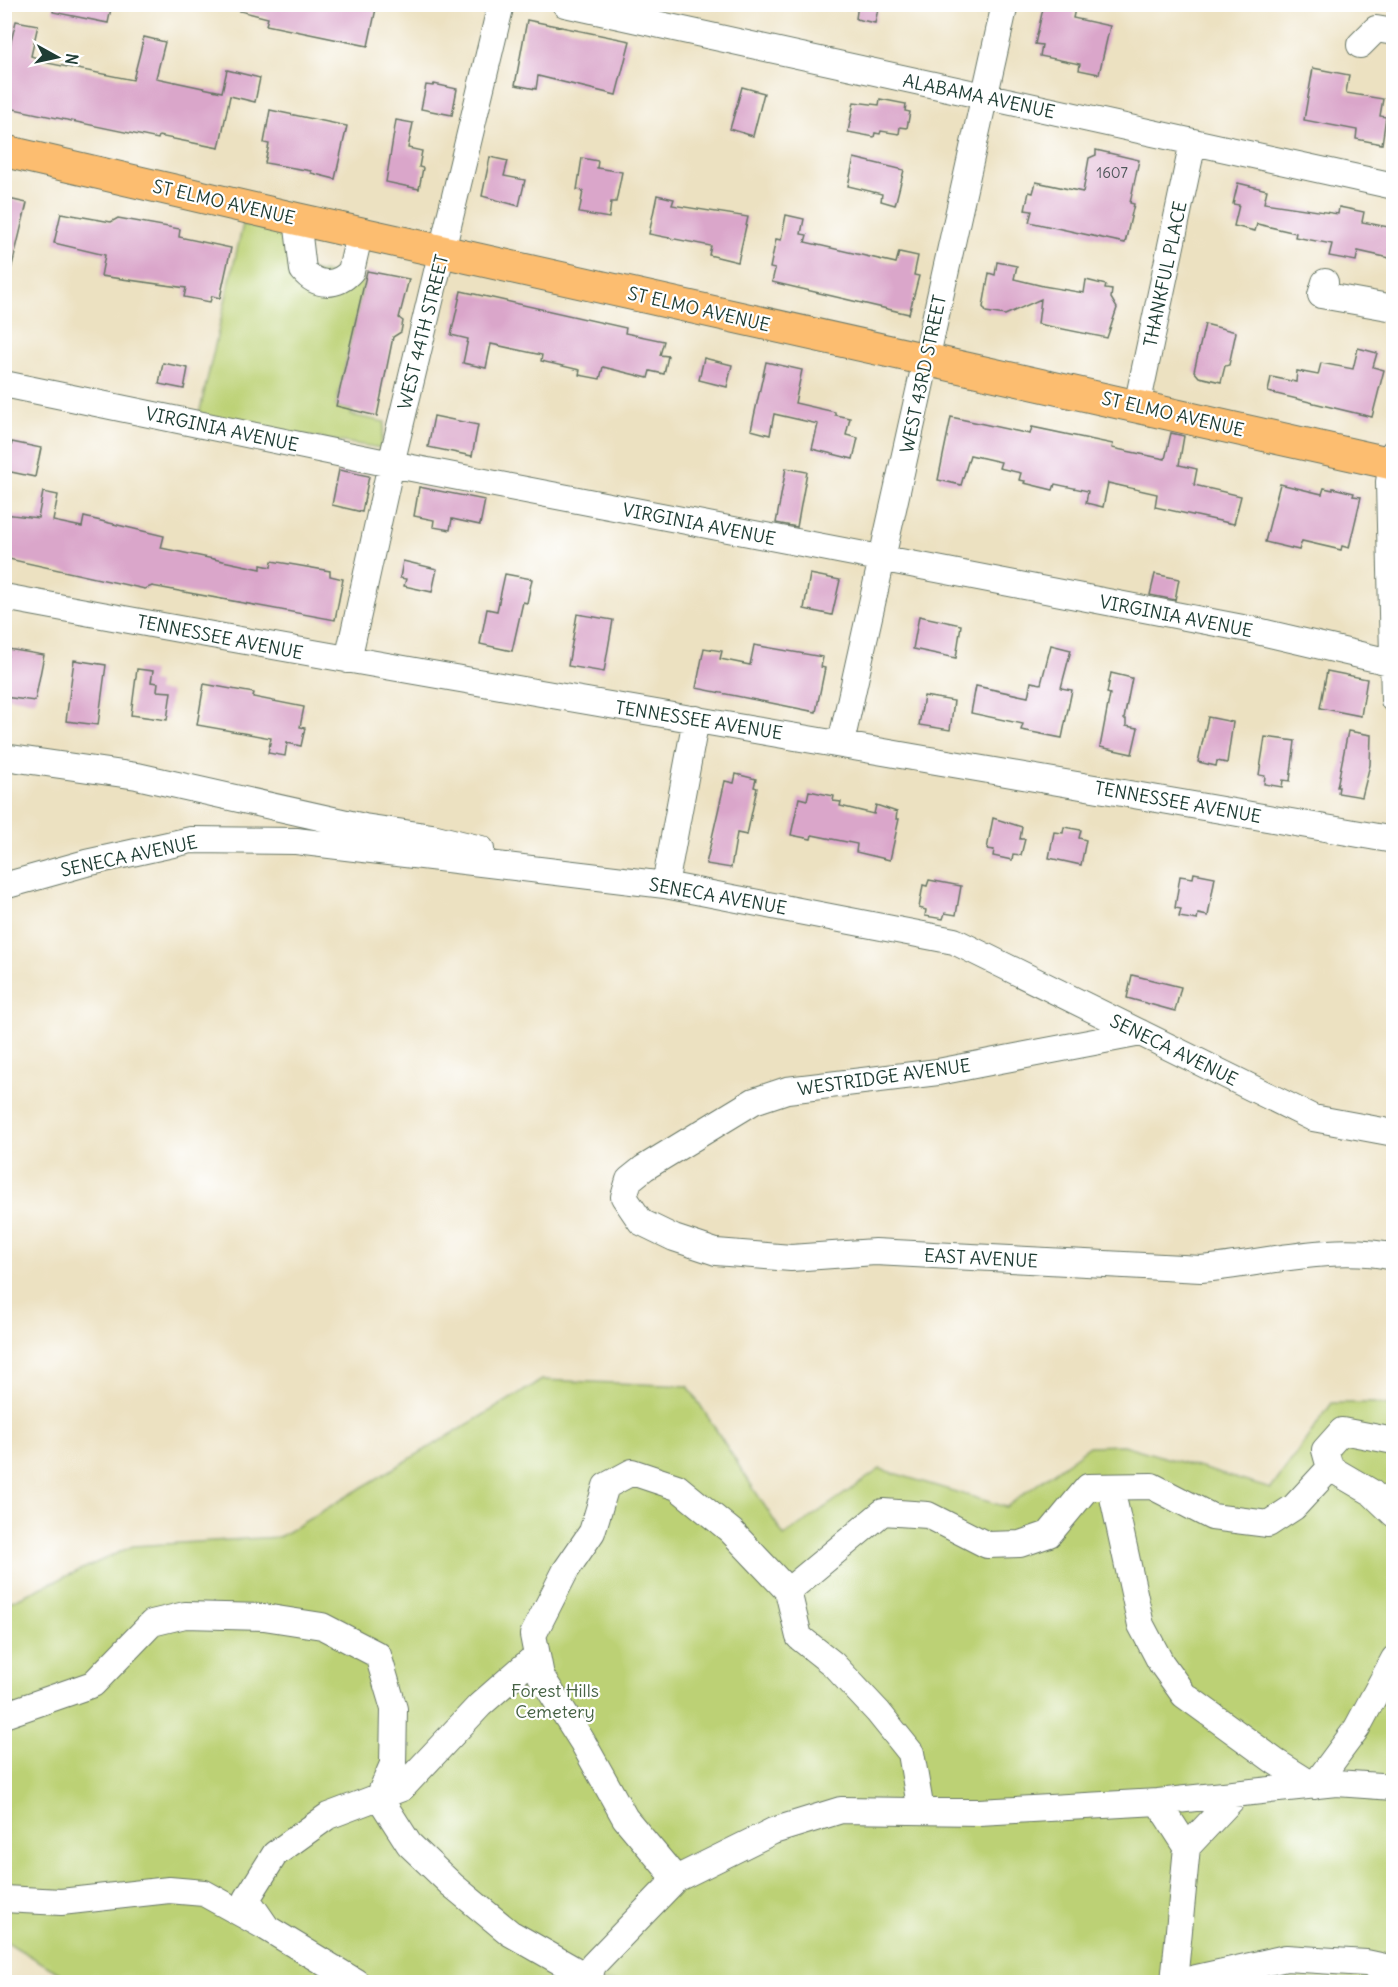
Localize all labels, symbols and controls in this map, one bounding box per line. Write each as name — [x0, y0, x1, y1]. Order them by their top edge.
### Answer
north arrow — [27, 27, 87, 87]
text: N — [61, 52, 83, 66]
street label: ALABAMA AVENUE — [901, 69, 1057, 123]
house number: 1607 — [1096, 163, 1128, 182]
street label: ST ELMO AVENUE — [151, 174, 297, 230]
street label: THANKFUL PLACE — [1138, 199, 1192, 349]
street label: WEST 44TH STREET — [393, 252, 453, 412]
street label: ST ELMO AVENUE — [626, 281, 772, 337]
street label: WEST 43RD STREET — [895, 293, 951, 455]
street label: ST ELMO AVENUE — [1100, 386, 1246, 442]
street label: VIRGINIA AVENUE — [144, 402, 300, 456]
street label: VIRGINIA AVENUE — [620, 498, 778, 550]
street label: VIRGINIA AVENUE — [1097, 590, 1255, 642]
street label: TENNESSEE AVENUE — [135, 610, 305, 664]
street label: TENNESSEE AVENUE — [614, 695, 784, 745]
street label: TENNESSEE AVENUE — [1093, 776, 1263, 828]
street label: SENECA AVENUE — [59, 830, 199, 882]
street label: SENECA AVENUE — [647, 873, 789, 919]
street label: SENECA AVENUE — [1106, 1009, 1242, 1091]
street label: WESTRIDGE AVENUE — [796, 1053, 972, 1101]
street label: EAST AVENUE — [923, 1244, 1039, 1272]
park label: Forest Hills Cemetery — [511, 1679, 599, 1723]

